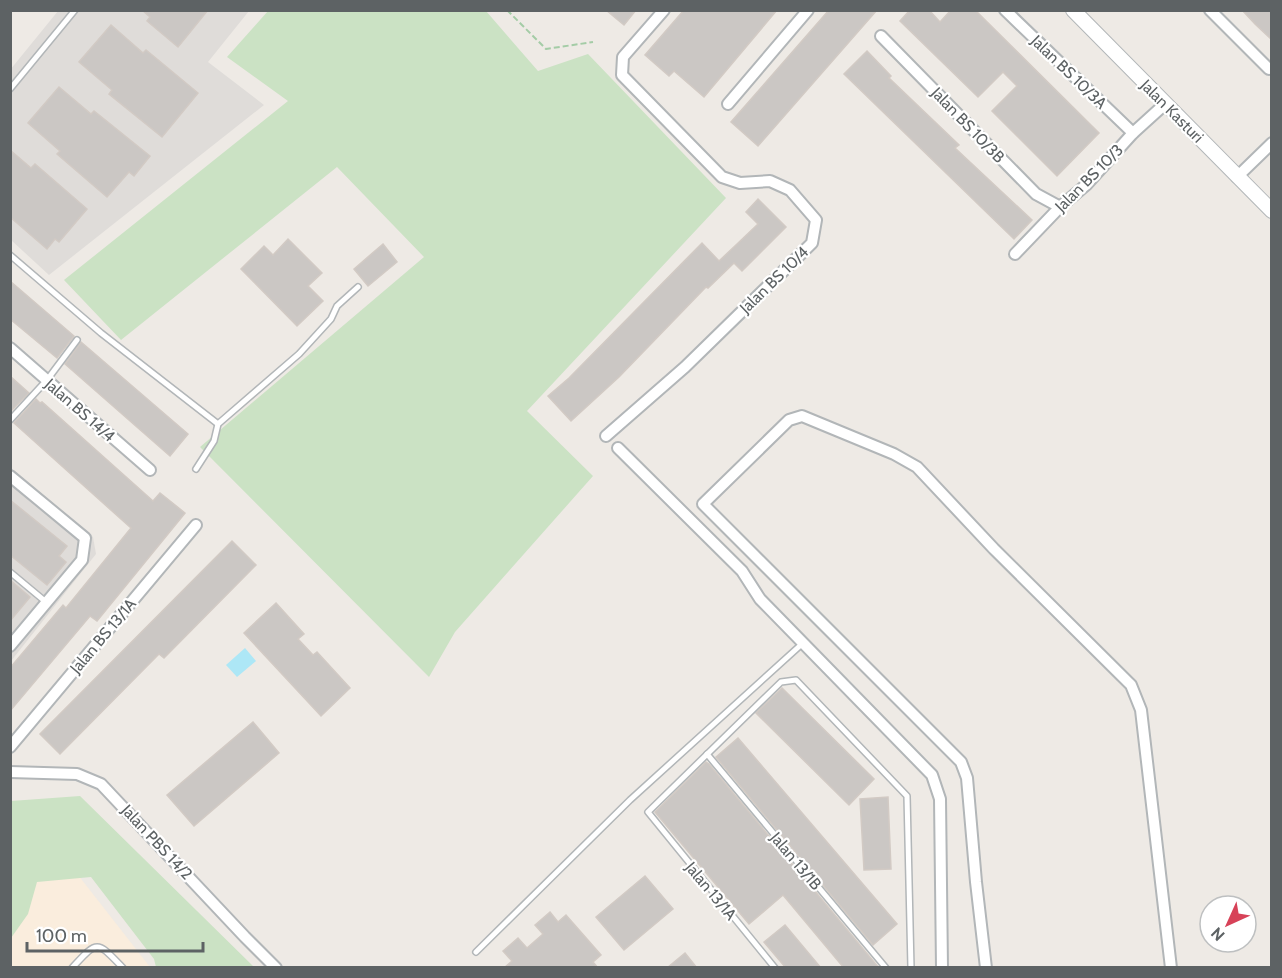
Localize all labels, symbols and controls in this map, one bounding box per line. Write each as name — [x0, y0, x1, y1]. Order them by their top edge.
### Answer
street label: Jalan BS 10/3A — [1026, 30, 1111, 113]
street label: Jalan Kasturi — [1136, 75, 1207, 146]
street label: Jalan BS 10/3B — [927, 83, 1009, 167]
street label: Jalan BS 10/3 — [1050, 140, 1127, 217]
street label: Jalan BS 10/4 — [735, 243, 812, 318]
street label: Jalan BS 14/4 — [40, 374, 119, 445]
street label: Jalan BS 13/1A — [65, 595, 140, 678]
street label: Jalan PBS 14/2 — [117, 800, 196, 883]
street label: Jalan 13/1B — [766, 828, 826, 894]
street label: Jalan 13/1A — [681, 857, 741, 924]
north arrow — [1198, 894, 1258, 954]
scale bar — [27, 915, 202, 953]
text: N — [1207, 924, 1228, 945]
text: 100 m — [36, 925, 87, 947]

